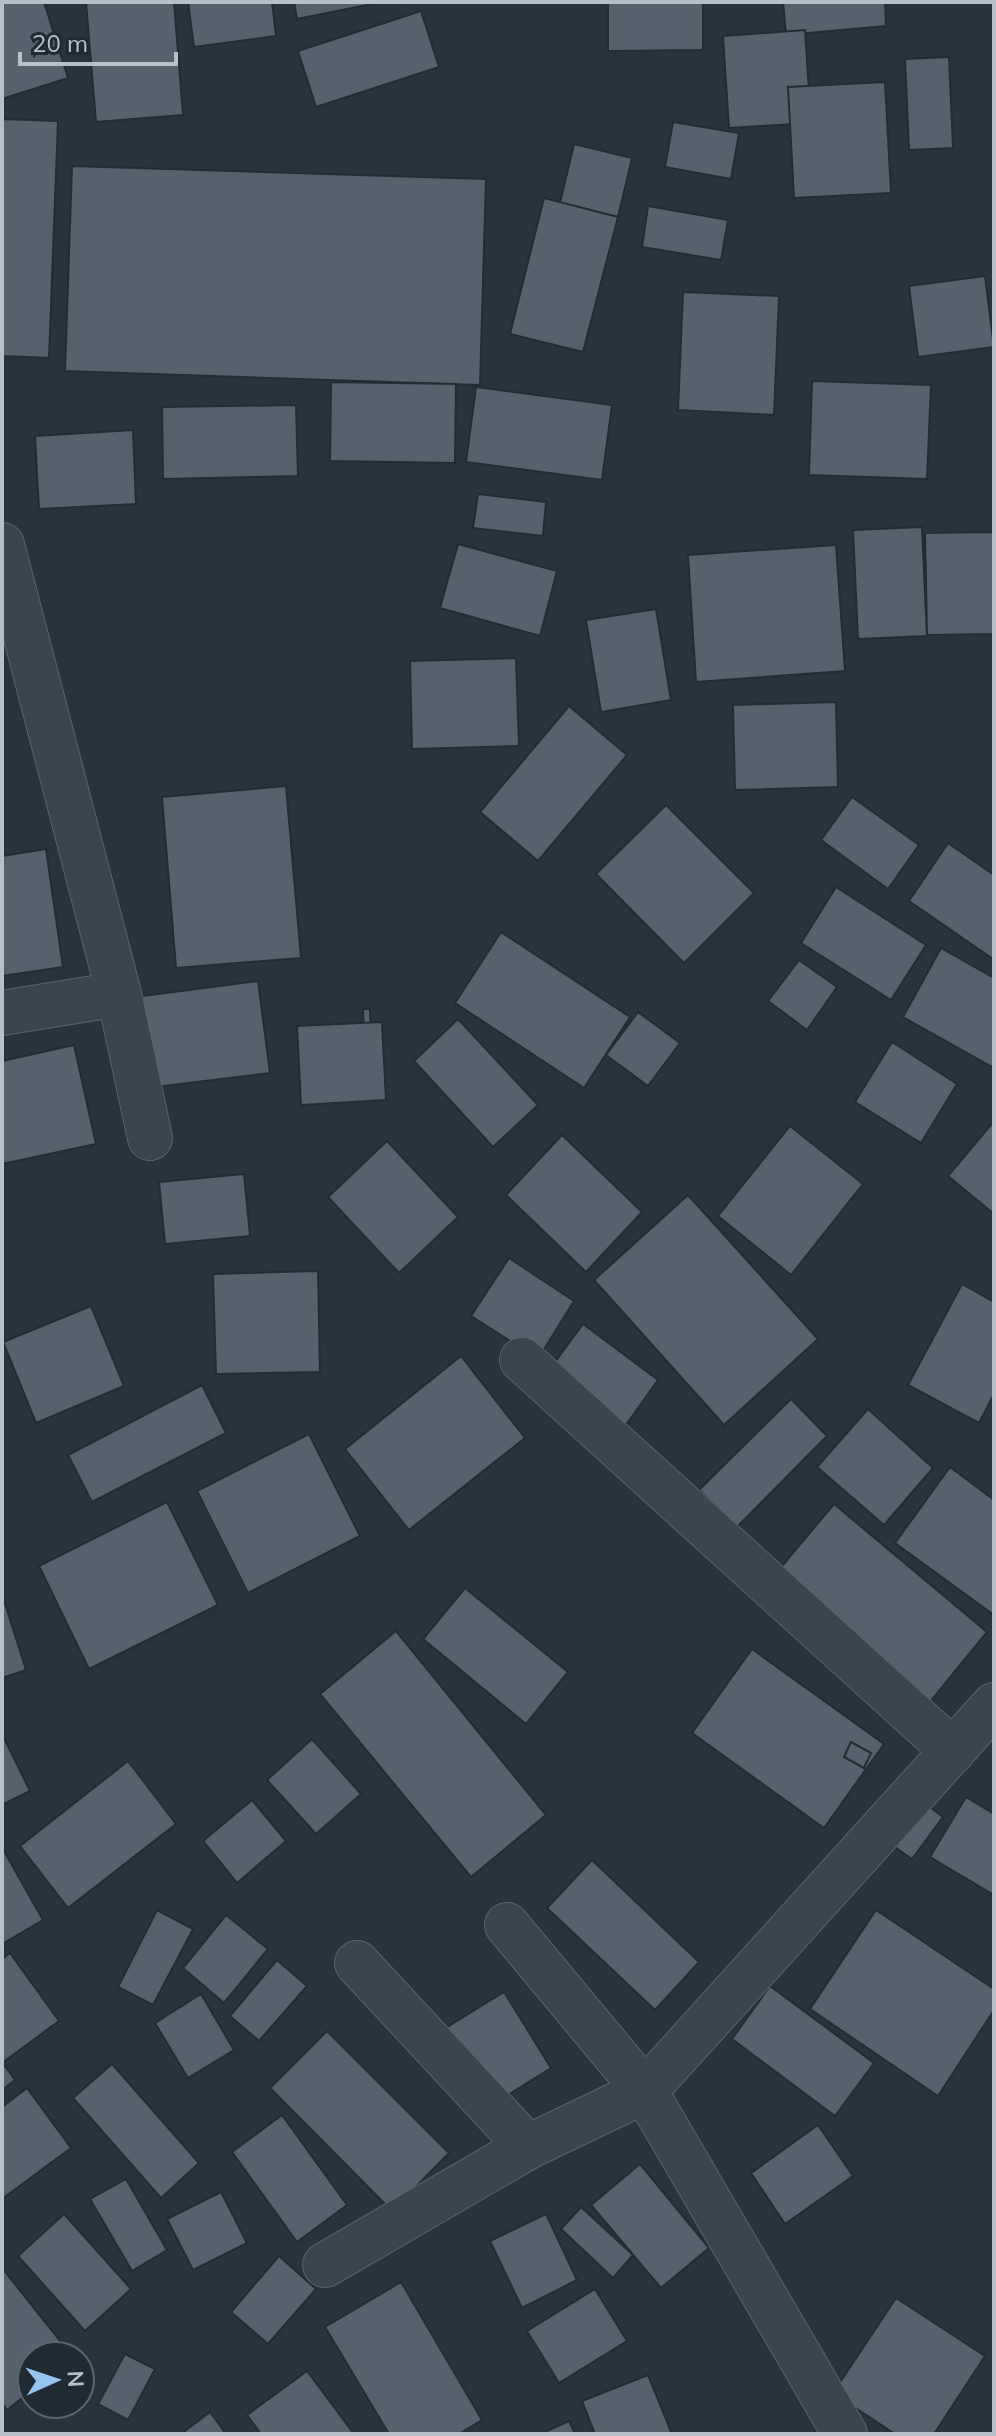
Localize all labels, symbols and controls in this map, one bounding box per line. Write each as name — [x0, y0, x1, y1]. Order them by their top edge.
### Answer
scale bar — [20, 16, 176, 66]
text: 20 m — [32, 28, 88, 58]
north arrow — [16, 2340, 96, 2420]
text: N — [62, 2370, 90, 2388]

